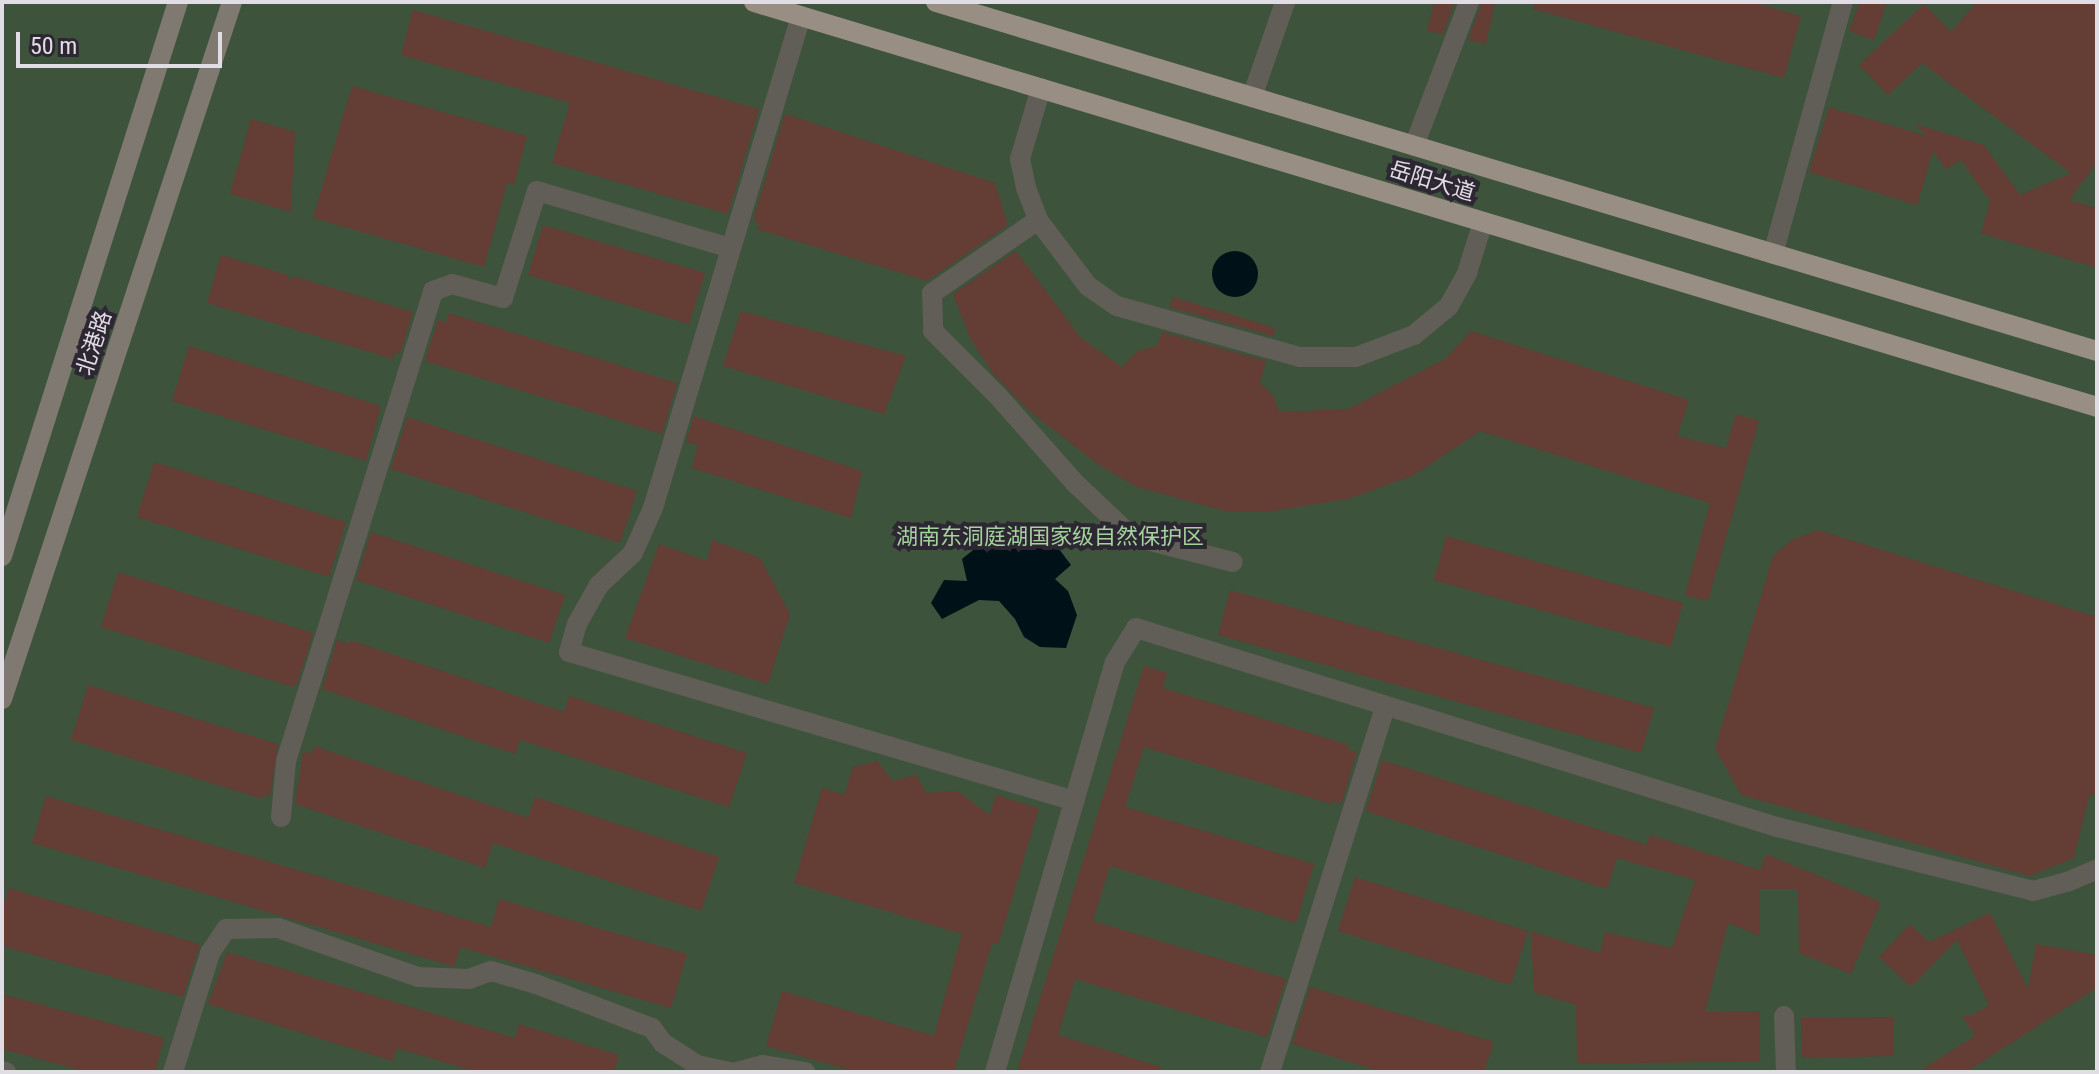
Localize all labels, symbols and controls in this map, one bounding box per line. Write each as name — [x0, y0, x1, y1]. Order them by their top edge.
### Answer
scale bar — [20, 16, 226, 66]
text: 50 m — [30, 32, 77, 60]
street label: 岳阳大道 — [1386, 156, 1478, 206]
street label: 北港路 — [71, 308, 117, 378]
park label: 湖南东洞庭湖国家级自然保护区 — [896, 524, 1204, 550]

